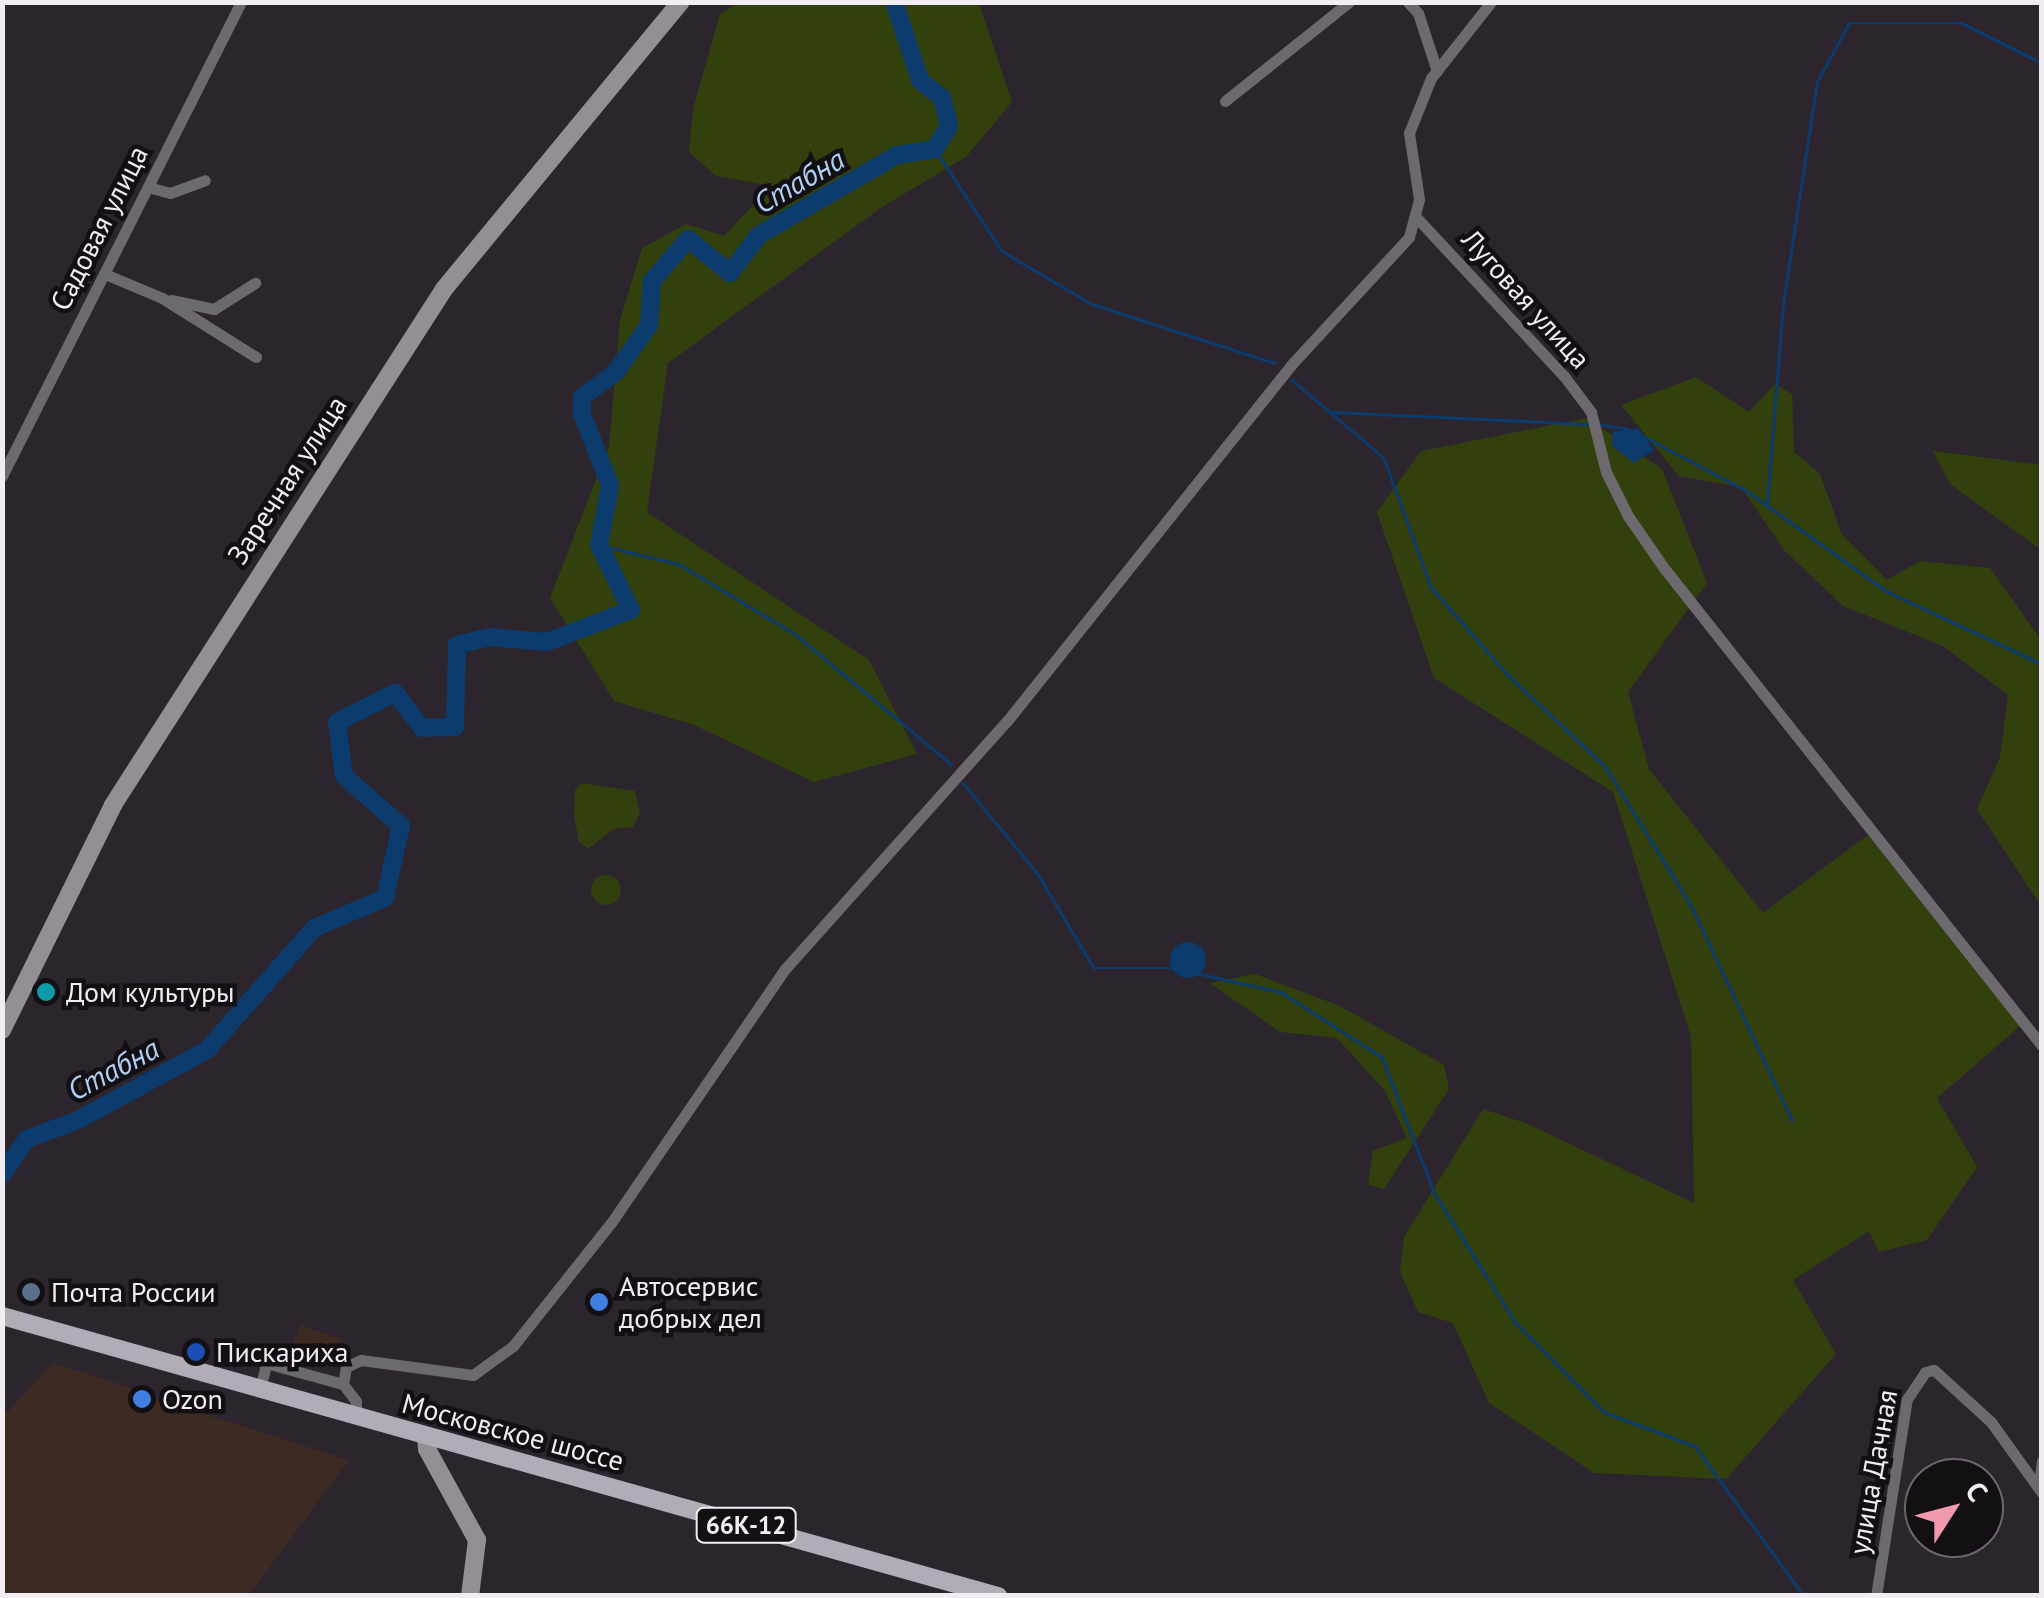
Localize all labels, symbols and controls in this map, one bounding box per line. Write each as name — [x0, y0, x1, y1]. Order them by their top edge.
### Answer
street label: Садовая улица — [43, 140, 155, 316]
water label: Стабна — [747, 141, 851, 221]
street label: Луговая улица — [1455, 223, 1597, 375]
street label: Заречная улица — [220, 390, 354, 570]
place label: Дом культуры — [66, 975, 235, 1009]
marker: Дом культуры — [35, 981, 57, 1003]
water label: Стабна — [61, 1030, 165, 1108]
place label: Автосервис добрых дел — [619, 1269, 763, 1335]
place label: Почта России — [51, 1275, 216, 1309]
marker: Почта России — [20, 1281, 42, 1303]
marker: Автосервис добрых дел — [588, 1291, 610, 1313]
place label: Пискариха — [216, 1335, 348, 1369]
marker: Пискариха — [185, 1341, 207, 1363]
place label: Ozon — [162, 1382, 223, 1416]
street label: Московское шоссе — [399, 1386, 627, 1478]
street label: улица Дачная — [1842, 1387, 1904, 1557]
marker: Ozon — [131, 1388, 153, 1410]
north arrow — [1904, 1458, 2004, 1558]
text: С — [1957, 1474, 1997, 1508]
road number: 66К-12 — [694, 1505, 798, 1545]

